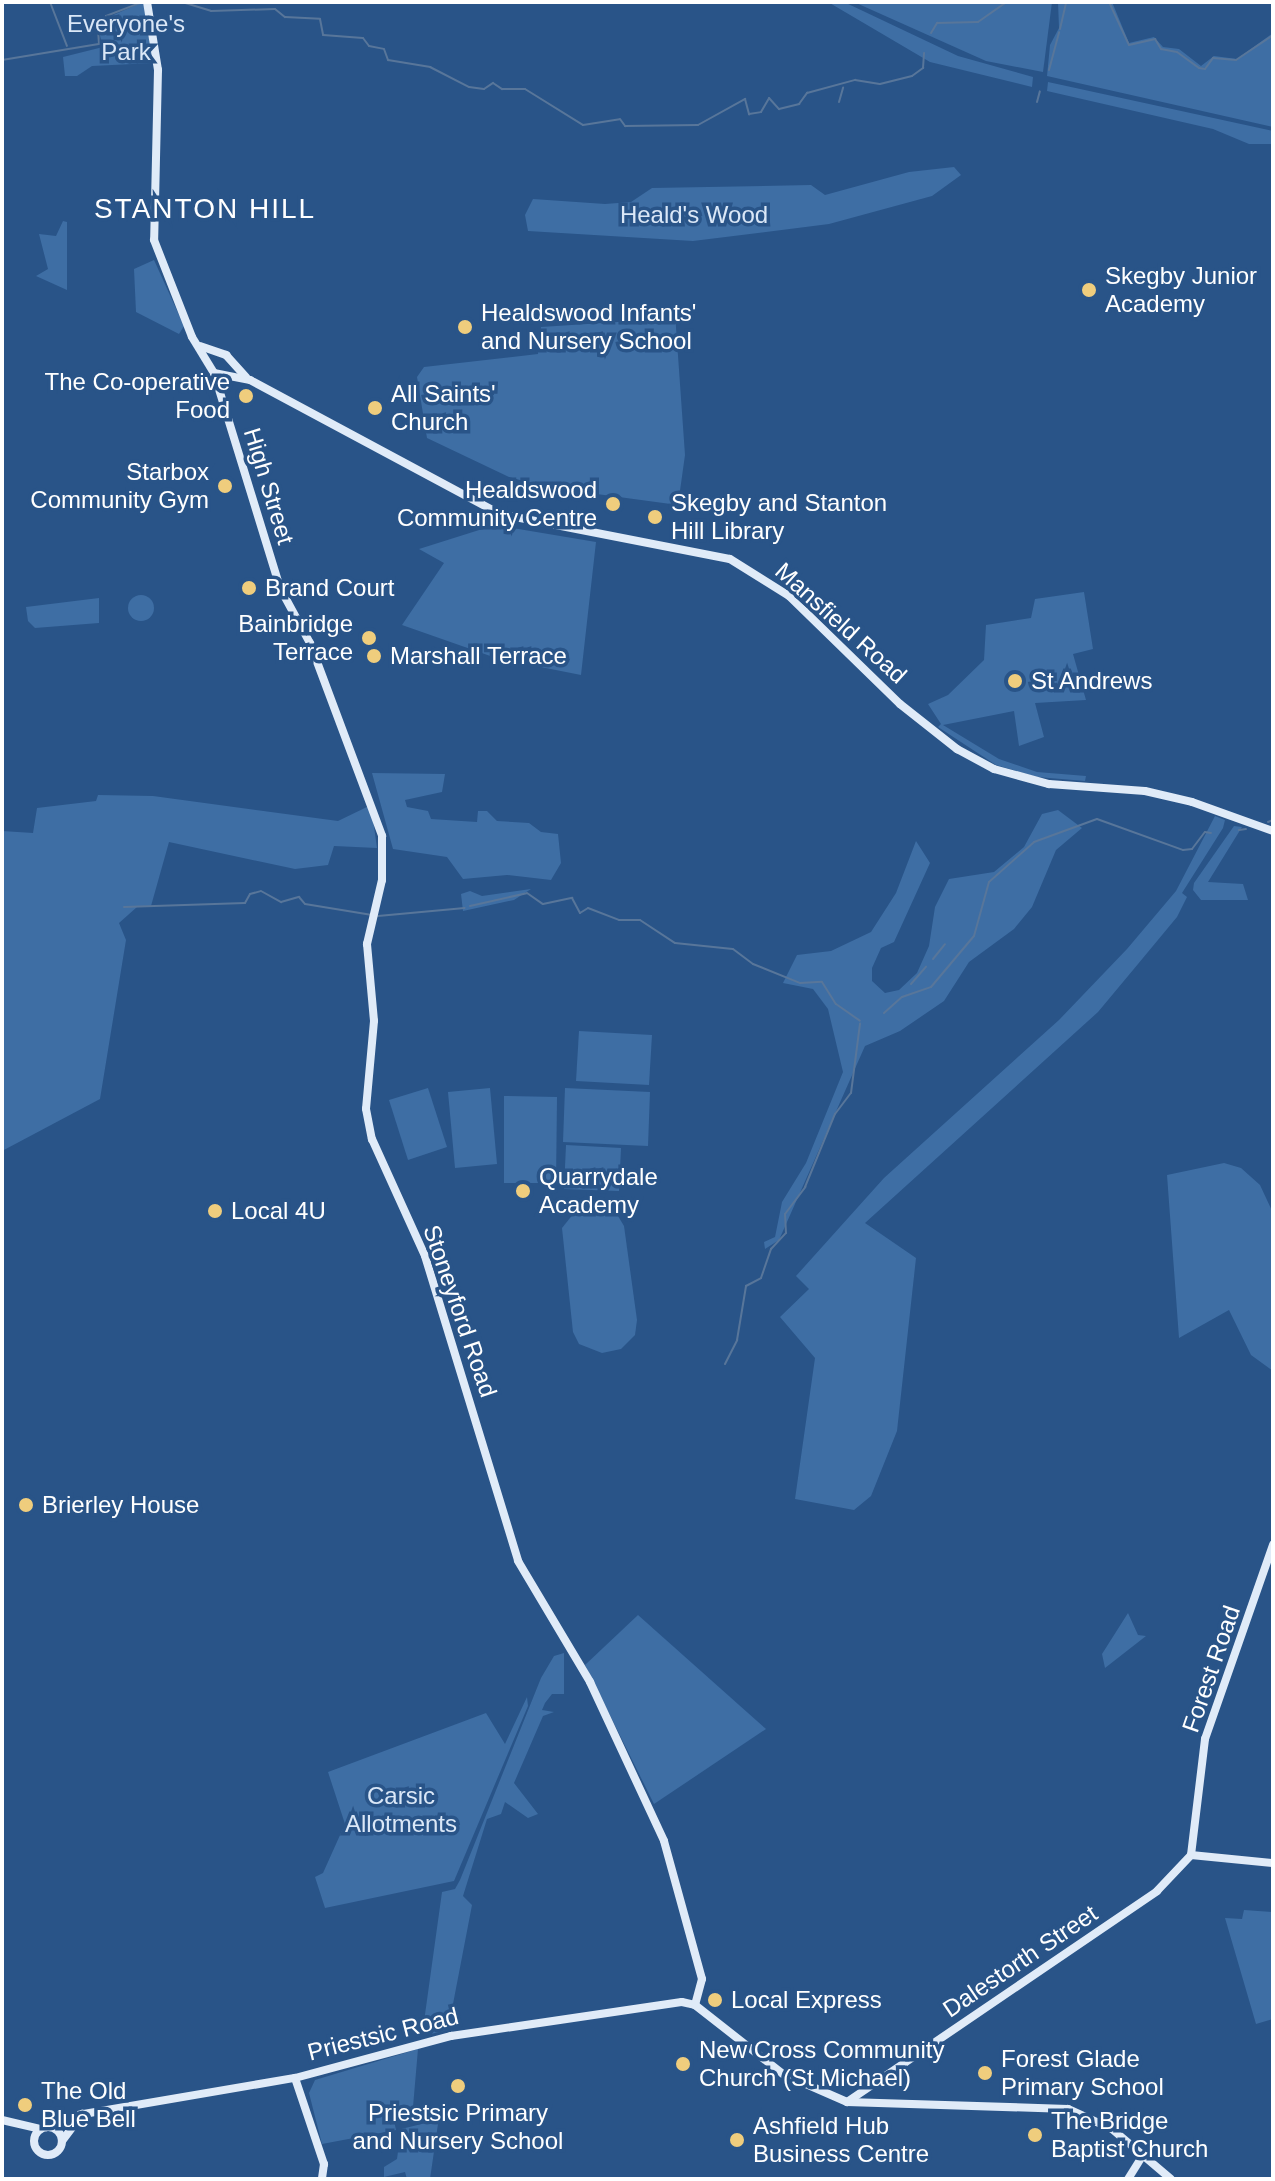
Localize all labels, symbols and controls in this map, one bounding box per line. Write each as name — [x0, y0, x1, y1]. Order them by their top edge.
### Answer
park label: Everyone's Park — [67, 10, 185, 66]
district label: STANTON HILL — [94, 192, 316, 226]
park label: Heald's Wood — [620, 201, 768, 229]
place label: Skegby Junior Academy — [1105, 262, 1257, 318]
marker: Skegby Junior Academy — [1080, 281, 1098, 299]
place label: Healdswood Infants' and Nursery School — [481, 299, 696, 355]
marker: Healdswood Infants' and Nursery School — [456, 318, 474, 336]
place label: The Co-operative Food — [45, 368, 230, 424]
place label: All Saints' Church — [391, 380, 496, 436]
marker: The Co-operative Food — [237, 387, 255, 405]
marker: All Saints' Church — [366, 399, 384, 417]
street label: High Street — [238, 424, 300, 548]
place label: Starbox Community Gym — [30, 458, 209, 514]
place label: Healdswood Community Centre — [397, 476, 597, 532]
marker: Starbox Community Gym — [216, 477, 234, 495]
place label: Skegby and Stanton Hill Library — [671, 489, 887, 545]
marker: Healdswood Community Centre — [604, 495, 622, 513]
marker: Skegby and Stanton Hill Library — [646, 508, 664, 526]
street label: Mansfield Road — [769, 557, 913, 689]
place label: Brand Court — [265, 574, 394, 602]
marker: Brand Court — [240, 579, 258, 597]
place label: Bainbridge Terrace — [238, 610, 353, 666]
marker: Bainbridge Terrace — [360, 629, 378, 647]
place label: Marshall Terrace — [390, 642, 567, 670]
marker: Marshall Terrace — [365, 647, 383, 665]
place label: St Andrews — [1031, 667, 1154, 695]
marker: St Andrews — [1006, 672, 1024, 690]
place label: Quarrydale Academy — [539, 1163, 658, 1219]
marker: Quarrydale Academy — [514, 1182, 532, 1200]
place label: Local 4U — [231, 1197, 326, 1225]
marker: Local 4U — [206, 1202, 224, 1220]
street label: Stoneyford Road — [417, 1221, 503, 1401]
place label: Brierley House — [42, 1491, 199, 1519]
marker: Brierley House — [17, 1496, 35, 1514]
street label: Forest Road — [1176, 1602, 1246, 1736]
park label: Carsic Allotments — [345, 1782, 457, 1838]
street label: Dalestorth Street — [937, 1899, 1103, 2023]
place label: Local Express — [731, 1986, 882, 2014]
marker: Local Express — [706, 1991, 724, 2009]
street label: Priestsic Road — [304, 2001, 462, 2067]
place label: New Cross Community Church (St Michael) — [699, 2036, 944, 2092]
place label: Forest Glade Primary School — [1001, 2045, 1164, 2101]
marker: New Cross Community Church (St Michael) — [674, 2055, 692, 2073]
marker: Forest Glade Primary School — [976, 2064, 994, 2082]
place label: The Old Blue Bell — [41, 2077, 136, 2133]
marker: Priestsic Primary and Nursery School — [449, 2077, 467, 2095]
marker: The Old Blue Bell — [16, 2096, 34, 2114]
place label: Priestsic Primary and Nursery School — [353, 2099, 563, 2155]
place label: The Bridge Baptist Church — [1051, 2107, 1208, 2163]
place label: Ashfield Hub Business Centre — [753, 2112, 929, 2168]
marker: The Bridge Baptist Church — [1026, 2126, 1044, 2144]
marker: Ashfield Hub Business Centre — [728, 2131, 746, 2149]

